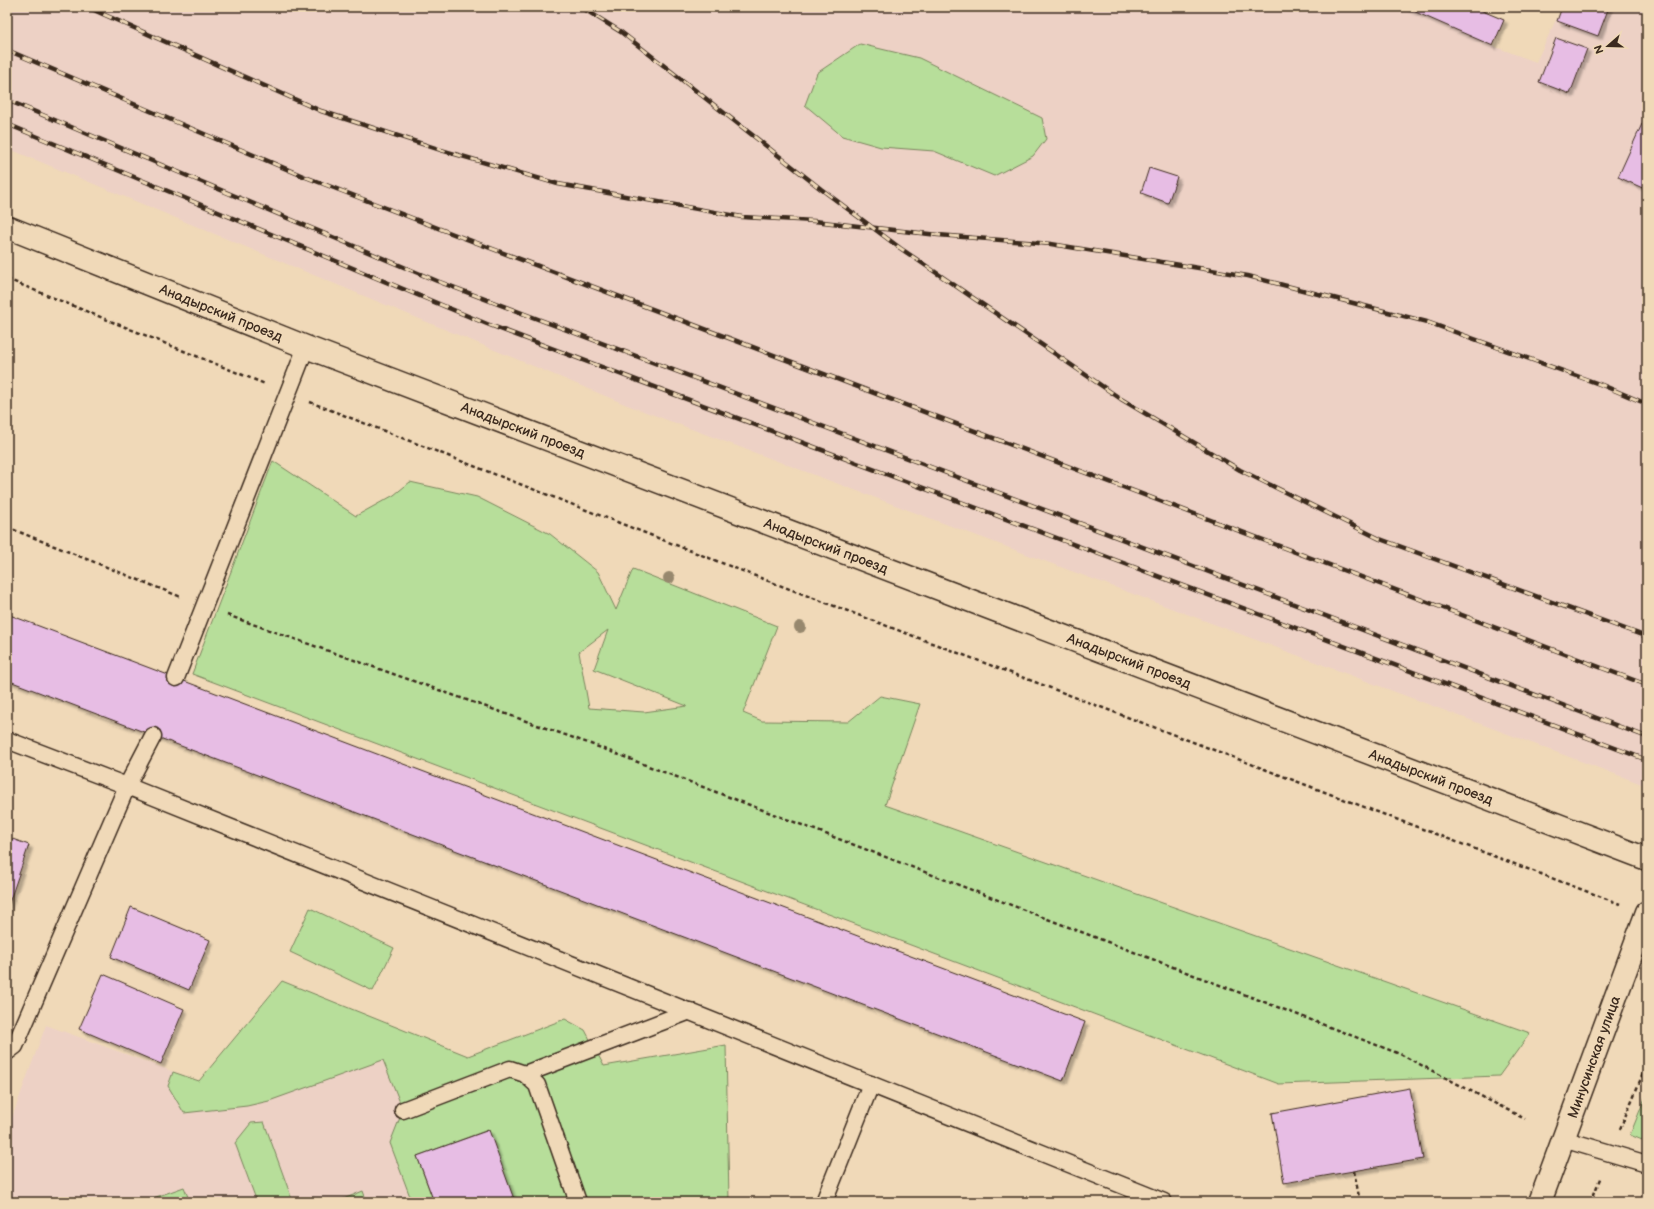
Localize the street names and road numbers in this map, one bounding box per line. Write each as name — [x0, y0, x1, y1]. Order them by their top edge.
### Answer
street label: Анадырский проезд — [156, 280, 286, 346]
street label: Анадырский проезд — [458, 398, 588, 462]
street label: Анадырский проезд — [761, 514, 891, 578]
street label: Анадырский проезд — [1064, 629, 1194, 693]
street label: Анадырский проезд — [1366, 745, 1496, 809]
street label: Минусинская улица — [1564, 993, 1624, 1121]

